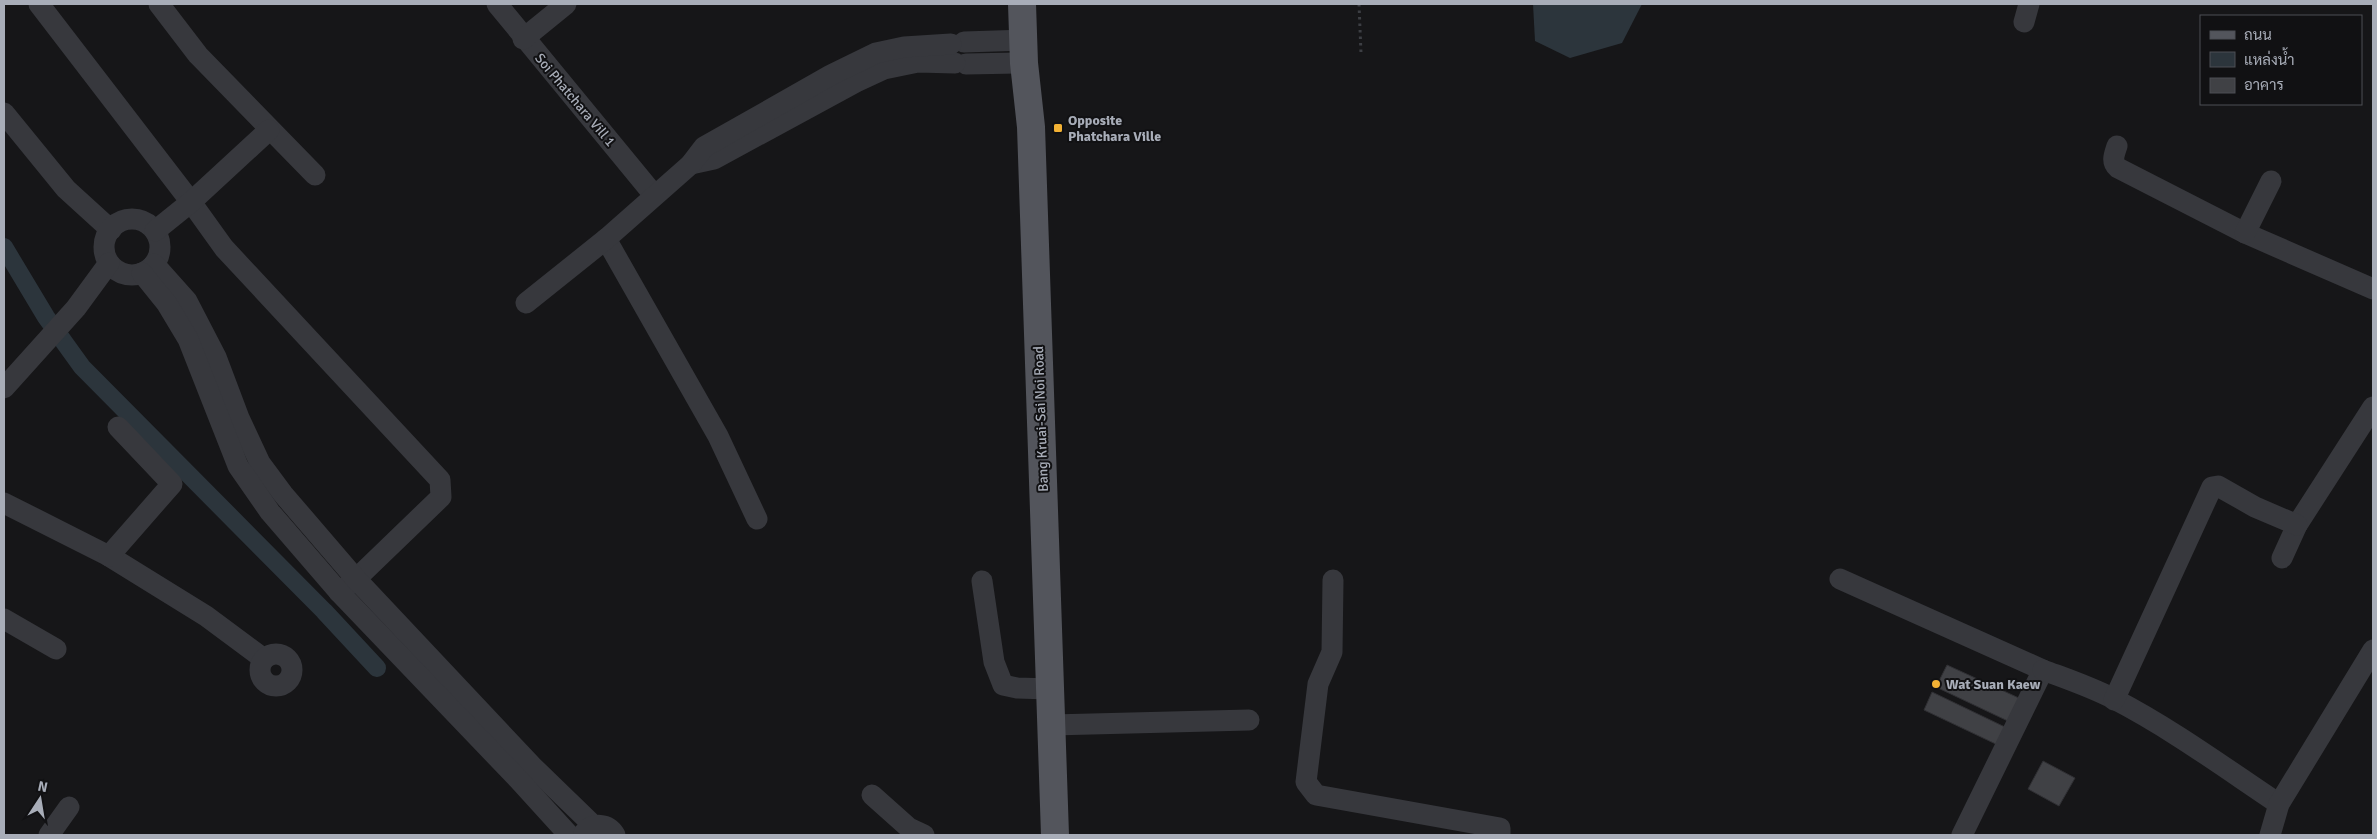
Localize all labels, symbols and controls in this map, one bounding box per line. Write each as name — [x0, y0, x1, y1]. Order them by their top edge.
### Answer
legend — [2200, 15, 2362, 105]
text: ถนน — [2244, 26, 2272, 44]
text: แหล่งน้ำ — [2244, 47, 2295, 69]
street label: Soi Phatchara Vill 1 — [531, 50, 619, 150]
text: อาคาร — [2244, 76, 2284, 94]
place label: Opposite Phatchara Ville — [1068, 112, 1161, 145]
marker: Opposite Phatchara Ville — [1052, 122, 1064, 134]
street label: Bang Kruai-Sai Noi Road — [1030, 346, 1052, 492]
place label: Wat Suan Kaew — [1946, 676, 2041, 693]
marker: Wat Suan Kaew — [1930, 678, 1942, 690]
north arrow — [15, 774, 65, 824]
text: N — [36, 777, 49, 796]

